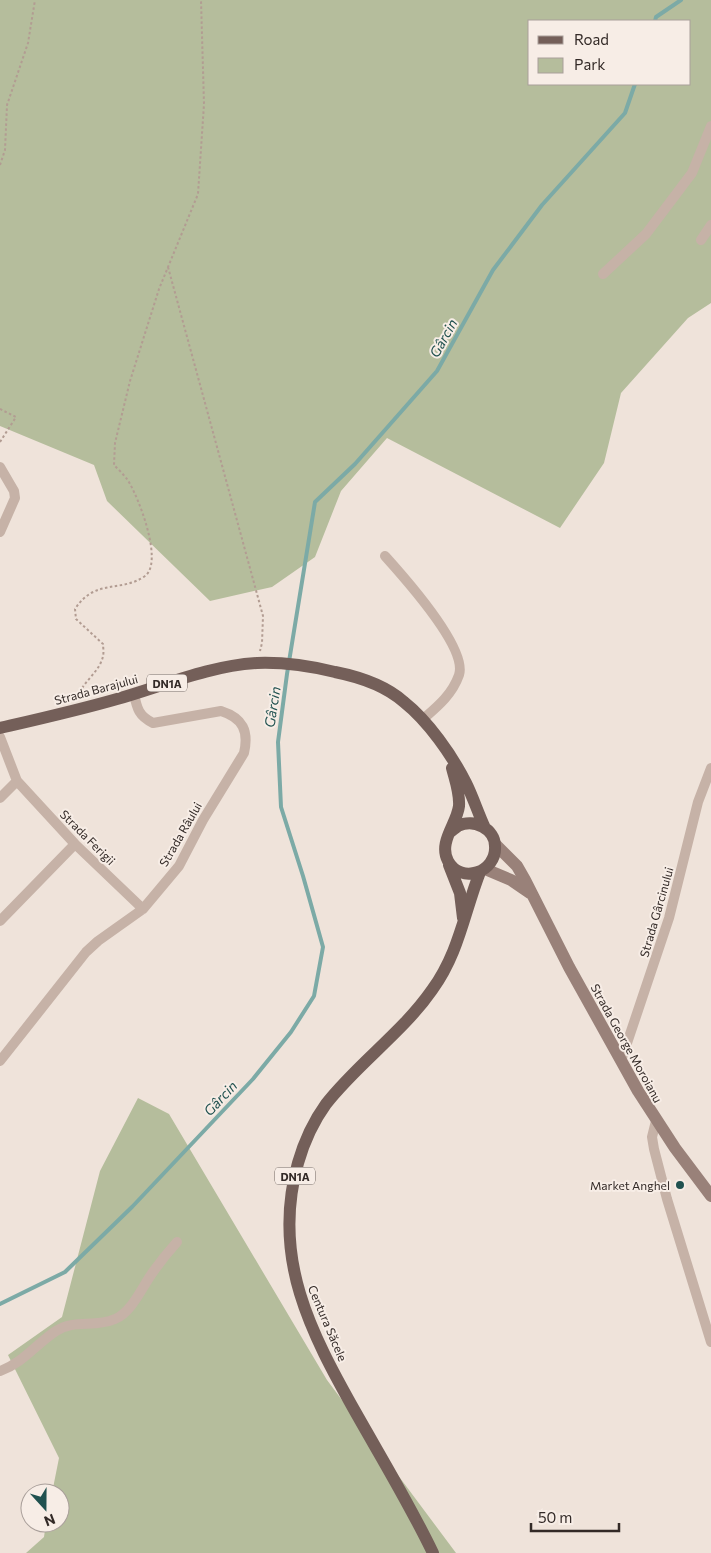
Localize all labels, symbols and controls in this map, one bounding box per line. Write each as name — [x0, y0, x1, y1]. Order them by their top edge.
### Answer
legend — [528, 20, 691, 85]
text: Road — [574, 30, 609, 48]
text: Park — [574, 55, 605, 73]
water label: Gârcin — [426, 316, 460, 360]
street label: Strada Barajului — [53, 671, 139, 707]
road number: DN1A — [147, 674, 187, 691]
water label: Gârcin — [260, 685, 284, 729]
street label: Strada Râului — [156, 799, 204, 869]
street label: Strada Ferigii — [58, 807, 118, 867]
street label: Strada Gârcinului — [636, 865, 676, 959]
street label: Strada George Moroianu — [588, 981, 666, 1105]
water label: Gârcin — [200, 1077, 240, 1119]
road number: DN1A — [275, 1168, 315, 1184]
place label: Market Anghel — [590, 1178, 670, 1192]
marker: Market Anghel — [674, 1179, 686, 1191]
street label: Centura Săcele — [306, 1283, 350, 1363]
north arrow — [20, 1483, 70, 1533]
scale bar — [531, 1500, 618, 1532]
text: 50 m — [538, 1508, 572, 1526]
text: N — [42, 1511, 58, 1530]

